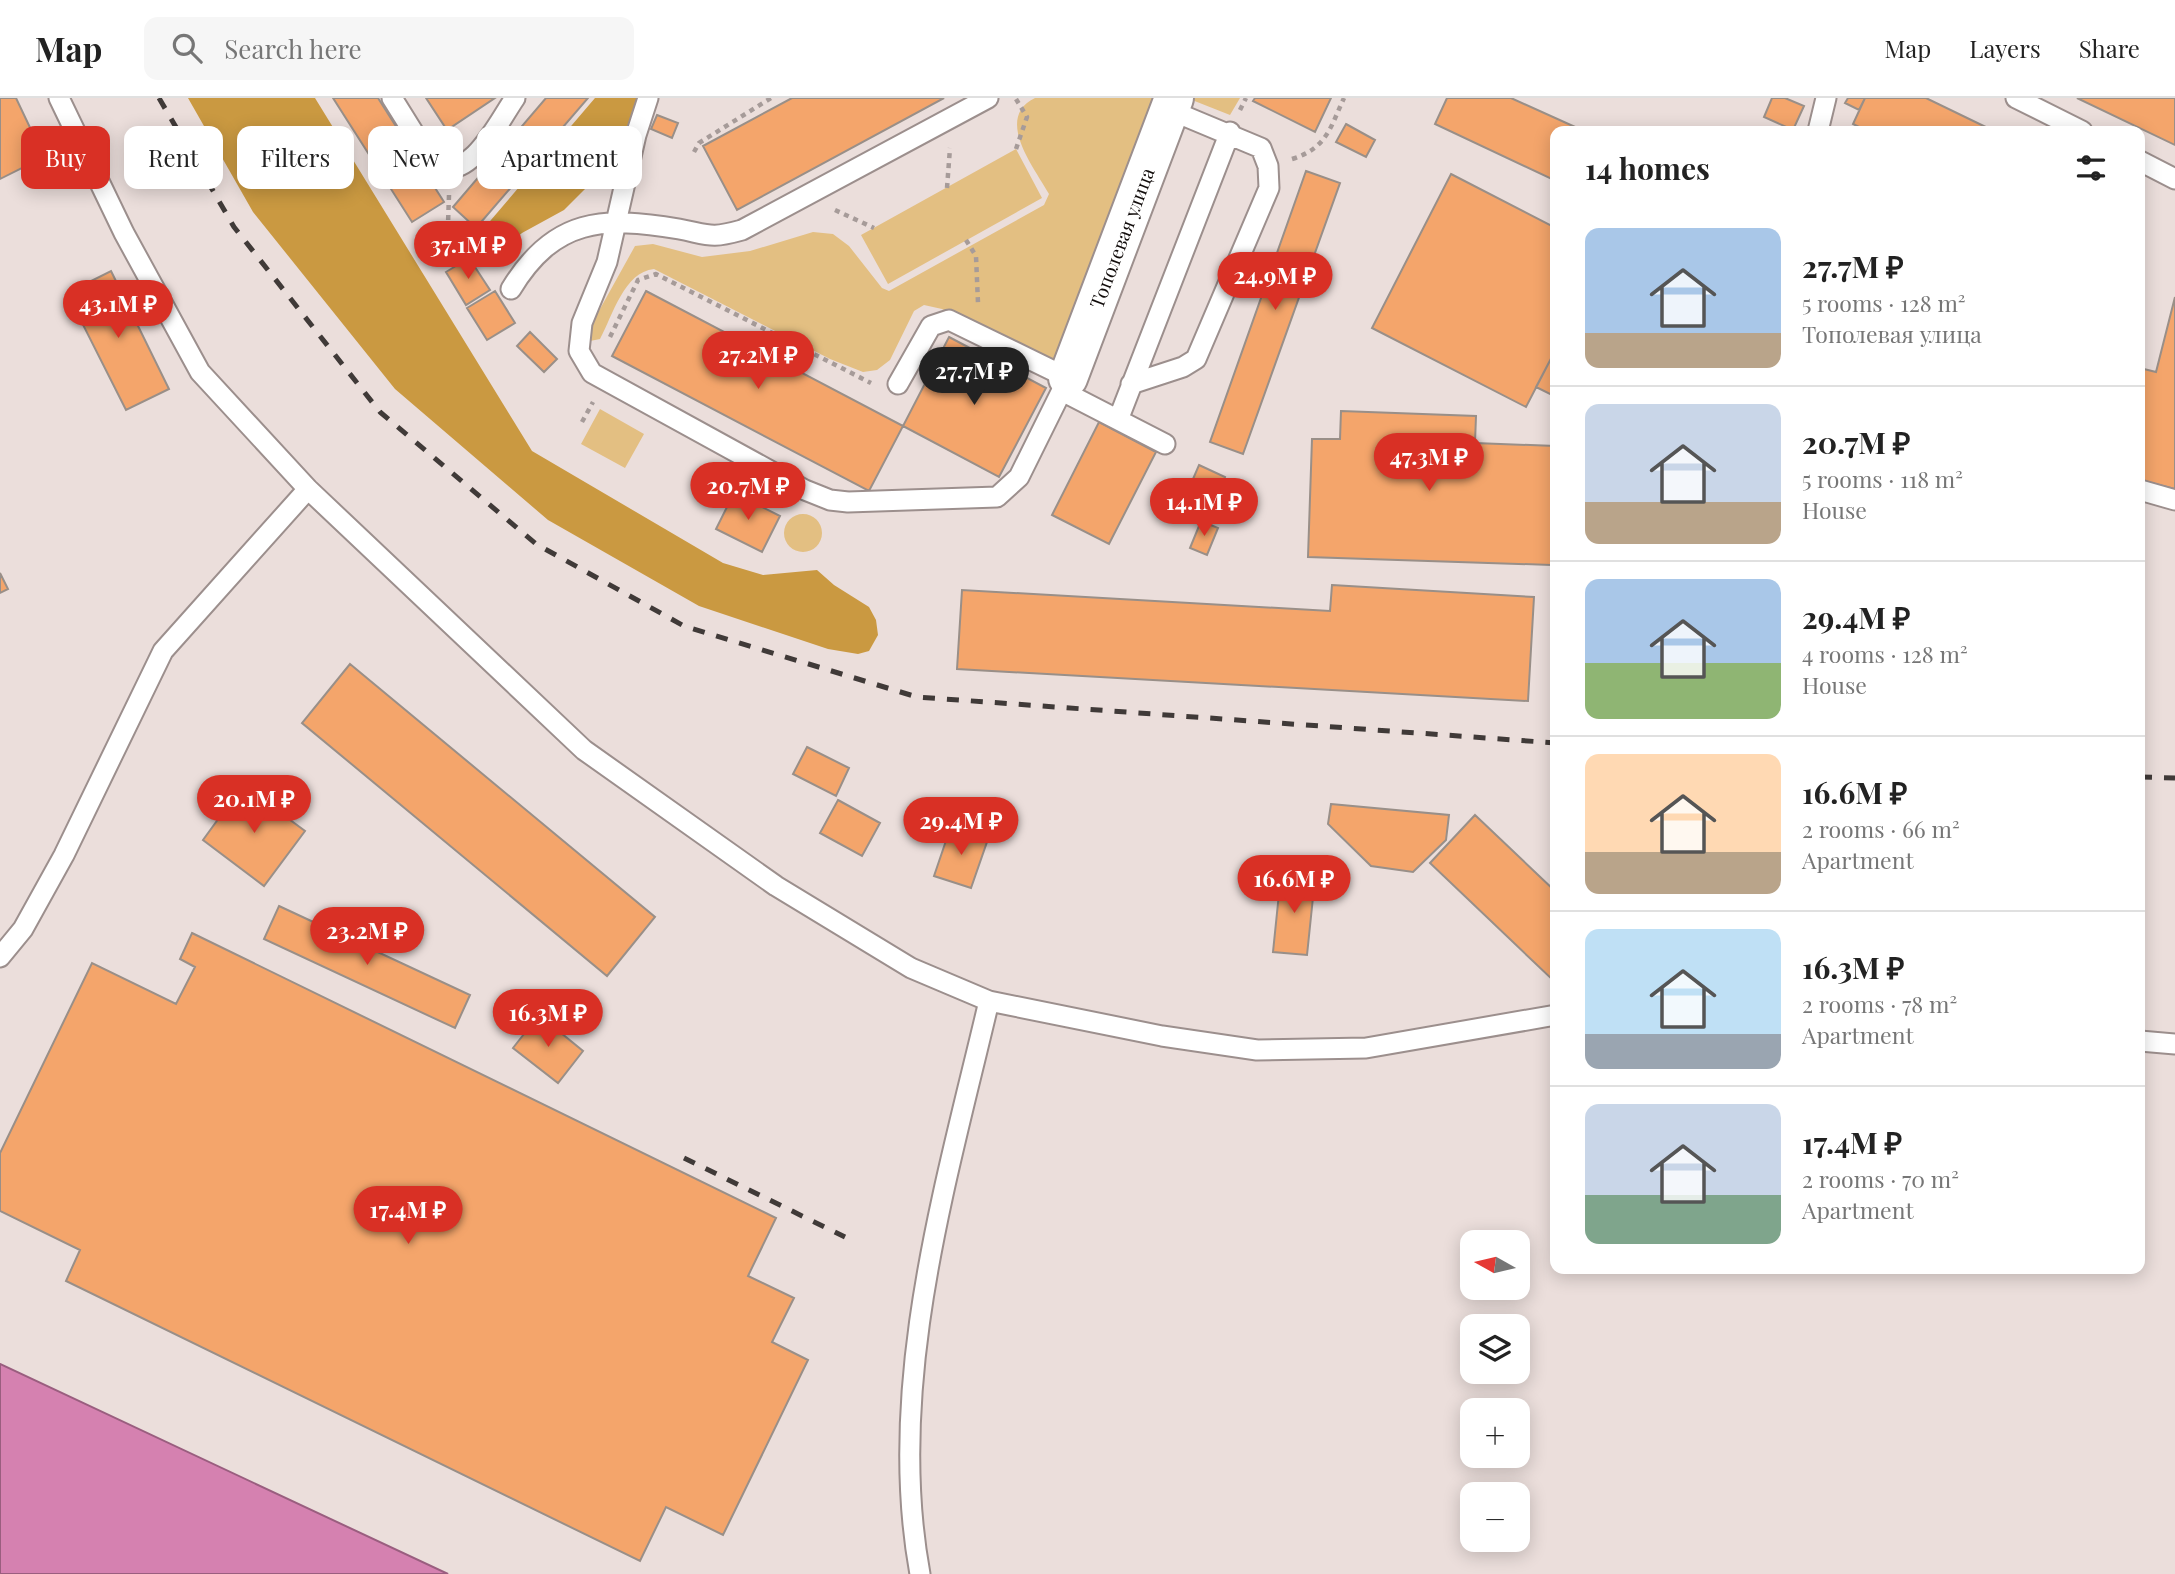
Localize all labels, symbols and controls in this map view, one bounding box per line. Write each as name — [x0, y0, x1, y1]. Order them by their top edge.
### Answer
search box — [144, 17, 634, 80]
text: Map — [35, 26, 102, 70]
icon: search — [168, 29, 206, 67]
text: Search here — [224, 31, 362, 66]
text: Map — [1885, 32, 1931, 64]
text: Layers — [1969, 32, 2041, 64]
text: Share — [2079, 32, 2140, 64]
chip: Buy — [21, 126, 110, 189]
chip: Rent — [124, 126, 223, 189]
chip: Filters — [237, 126, 354, 189]
chip: New — [368, 126, 463, 189]
chip: Apartment — [477, 126, 642, 189]
text: 14 homes — [1585, 148, 1710, 188]
icon: filters — [2072, 149, 2110, 187]
street label: Тополевая улица — [1083, 163, 1160, 312]
pin: 37.1M ₽ — [403, 222, 533, 281]
text: 37.1M ₽ — [430, 228, 506, 259]
text: 27.7M ₽ — [1802, 246, 1904, 286]
pin: 24.9M ₽ — [1210, 252, 1340, 312]
icon: home — [1641, 256, 1725, 340]
text: 24.9M ₽ — [1234, 259, 1317, 290]
pin: 43.1M ₽ — [53, 280, 183, 340]
text: 43.1M ₽ — [79, 287, 157, 318]
text: 5 rooms · 128 m² — [1802, 287, 1966, 318]
text: Тополевая улица — [1802, 318, 1982, 349]
pin: 27.2M ₽ — [693, 331, 823, 391]
text: 27.2M ₽ — [718, 338, 798, 369]
pin: 27.7M ₽ — [909, 348, 1039, 407]
text: 27.7M ₽ — [935, 354, 1013, 385]
text: 20.7M ₽ — [1802, 422, 1910, 462]
icon: home — [1641, 432, 1725, 516]
pin: 47.3M ₽ — [1364, 434, 1494, 493]
text: 47.3M ₽ — [1390, 440, 1468, 471]
pin: 20.7M ₽ — [683, 462, 813, 522]
text: 5 rooms · 118 m² — [1802, 463, 1963, 494]
text: 20.7M ₽ — [706, 469, 790, 500]
pin: 14.1M ₽ — [1139, 478, 1269, 538]
text: 14.1M ₽ — [1166, 485, 1242, 516]
text: House — [1802, 494, 1867, 525]
text: 29.4M ₽ — [1802, 597, 1910, 637]
icon: home — [1641, 607, 1725, 691]
text: 4 rooms · 128 m² — [1802, 638, 1968, 669]
text: House — [1802, 669, 1867, 700]
text: 16.6M ₽ — [1802, 772, 1908, 812]
pin: 20.1M ₽ — [189, 776, 319, 835]
text: 20.1M ₽ — [213, 782, 295, 813]
icon: home — [1641, 782, 1725, 866]
pin: 29.4M ₽ — [896, 798, 1026, 857]
text: 29.4M ₽ — [919, 804, 1003, 835]
text: 2 rooms · 66 m² — [1802, 813, 1960, 844]
text: Apartment — [1802, 844, 1914, 875]
pin: 16.6M ₽ — [1229, 856, 1359, 915]
text: 16.6M ₽ — [1254, 862, 1334, 893]
pin: 23.2M ₽ — [302, 908, 432, 967]
text: 23.2M ₽ — [326, 914, 408, 945]
text: 16.3M ₽ — [1802, 947, 1904, 987]
icon: home — [1641, 957, 1725, 1041]
text: 2 rooms · 78 m² — [1802, 988, 1957, 1019]
pin: 16.3M ₽ — [483, 990, 613, 1049]
text: 16.3M ₽ — [509, 996, 587, 1027]
text: Apartment — [1802, 1019, 1914, 1050]
text: 17.4M ₽ — [1802, 1122, 1902, 1162]
icon: home — [1641, 1132, 1725, 1216]
text: 2 rooms · 70 m² — [1802, 1163, 1959, 1194]
pin: 17.4M ₽ — [343, 1186, 473, 1246]
text: 17.4M ₽ — [370, 1193, 446, 1224]
text: Apartment — [1802, 1194, 1914, 1225]
north arrow — [1460, 1230, 1530, 1300]
map controls — [1460, 1230, 1530, 1552]
button: layers — [1460, 1314, 1530, 1384]
button: + — [1460, 1398, 1530, 1468]
button: − — [1460, 1482, 1530, 1552]

